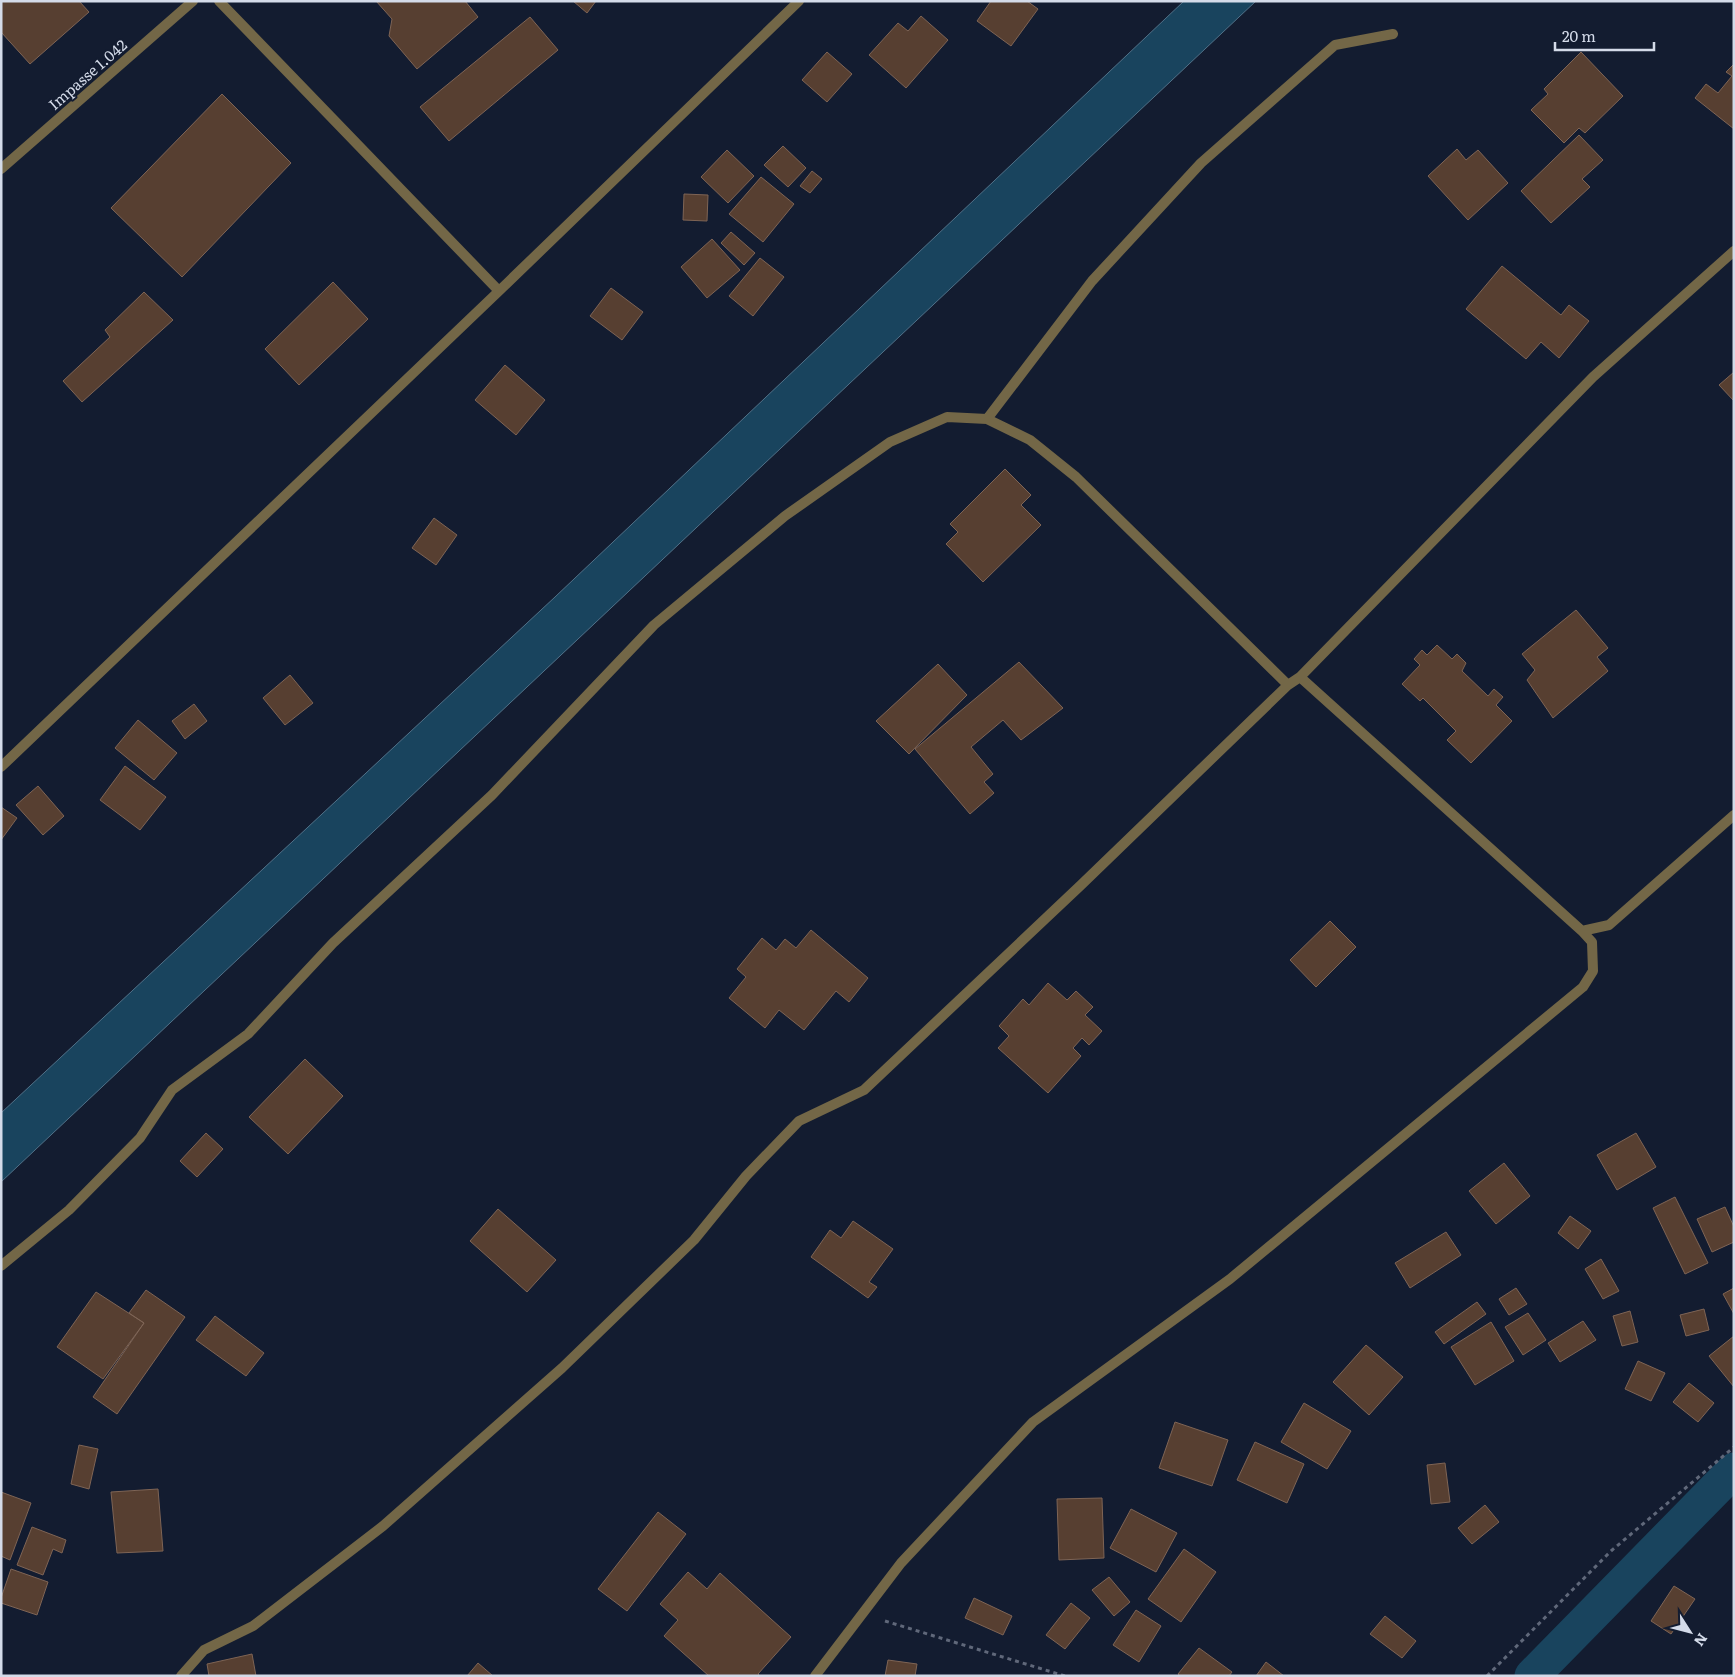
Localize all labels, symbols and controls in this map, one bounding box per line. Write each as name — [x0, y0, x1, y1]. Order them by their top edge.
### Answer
scale bar — [1555, 20, 1654, 52]
text: 20 m — [1562, 24, 1596, 47]
street label: Impasse 1.042 — [43, 33, 132, 115]
north arrow — [1665, 1607, 1715, 1657]
text: N — [1690, 1630, 1713, 1651]

